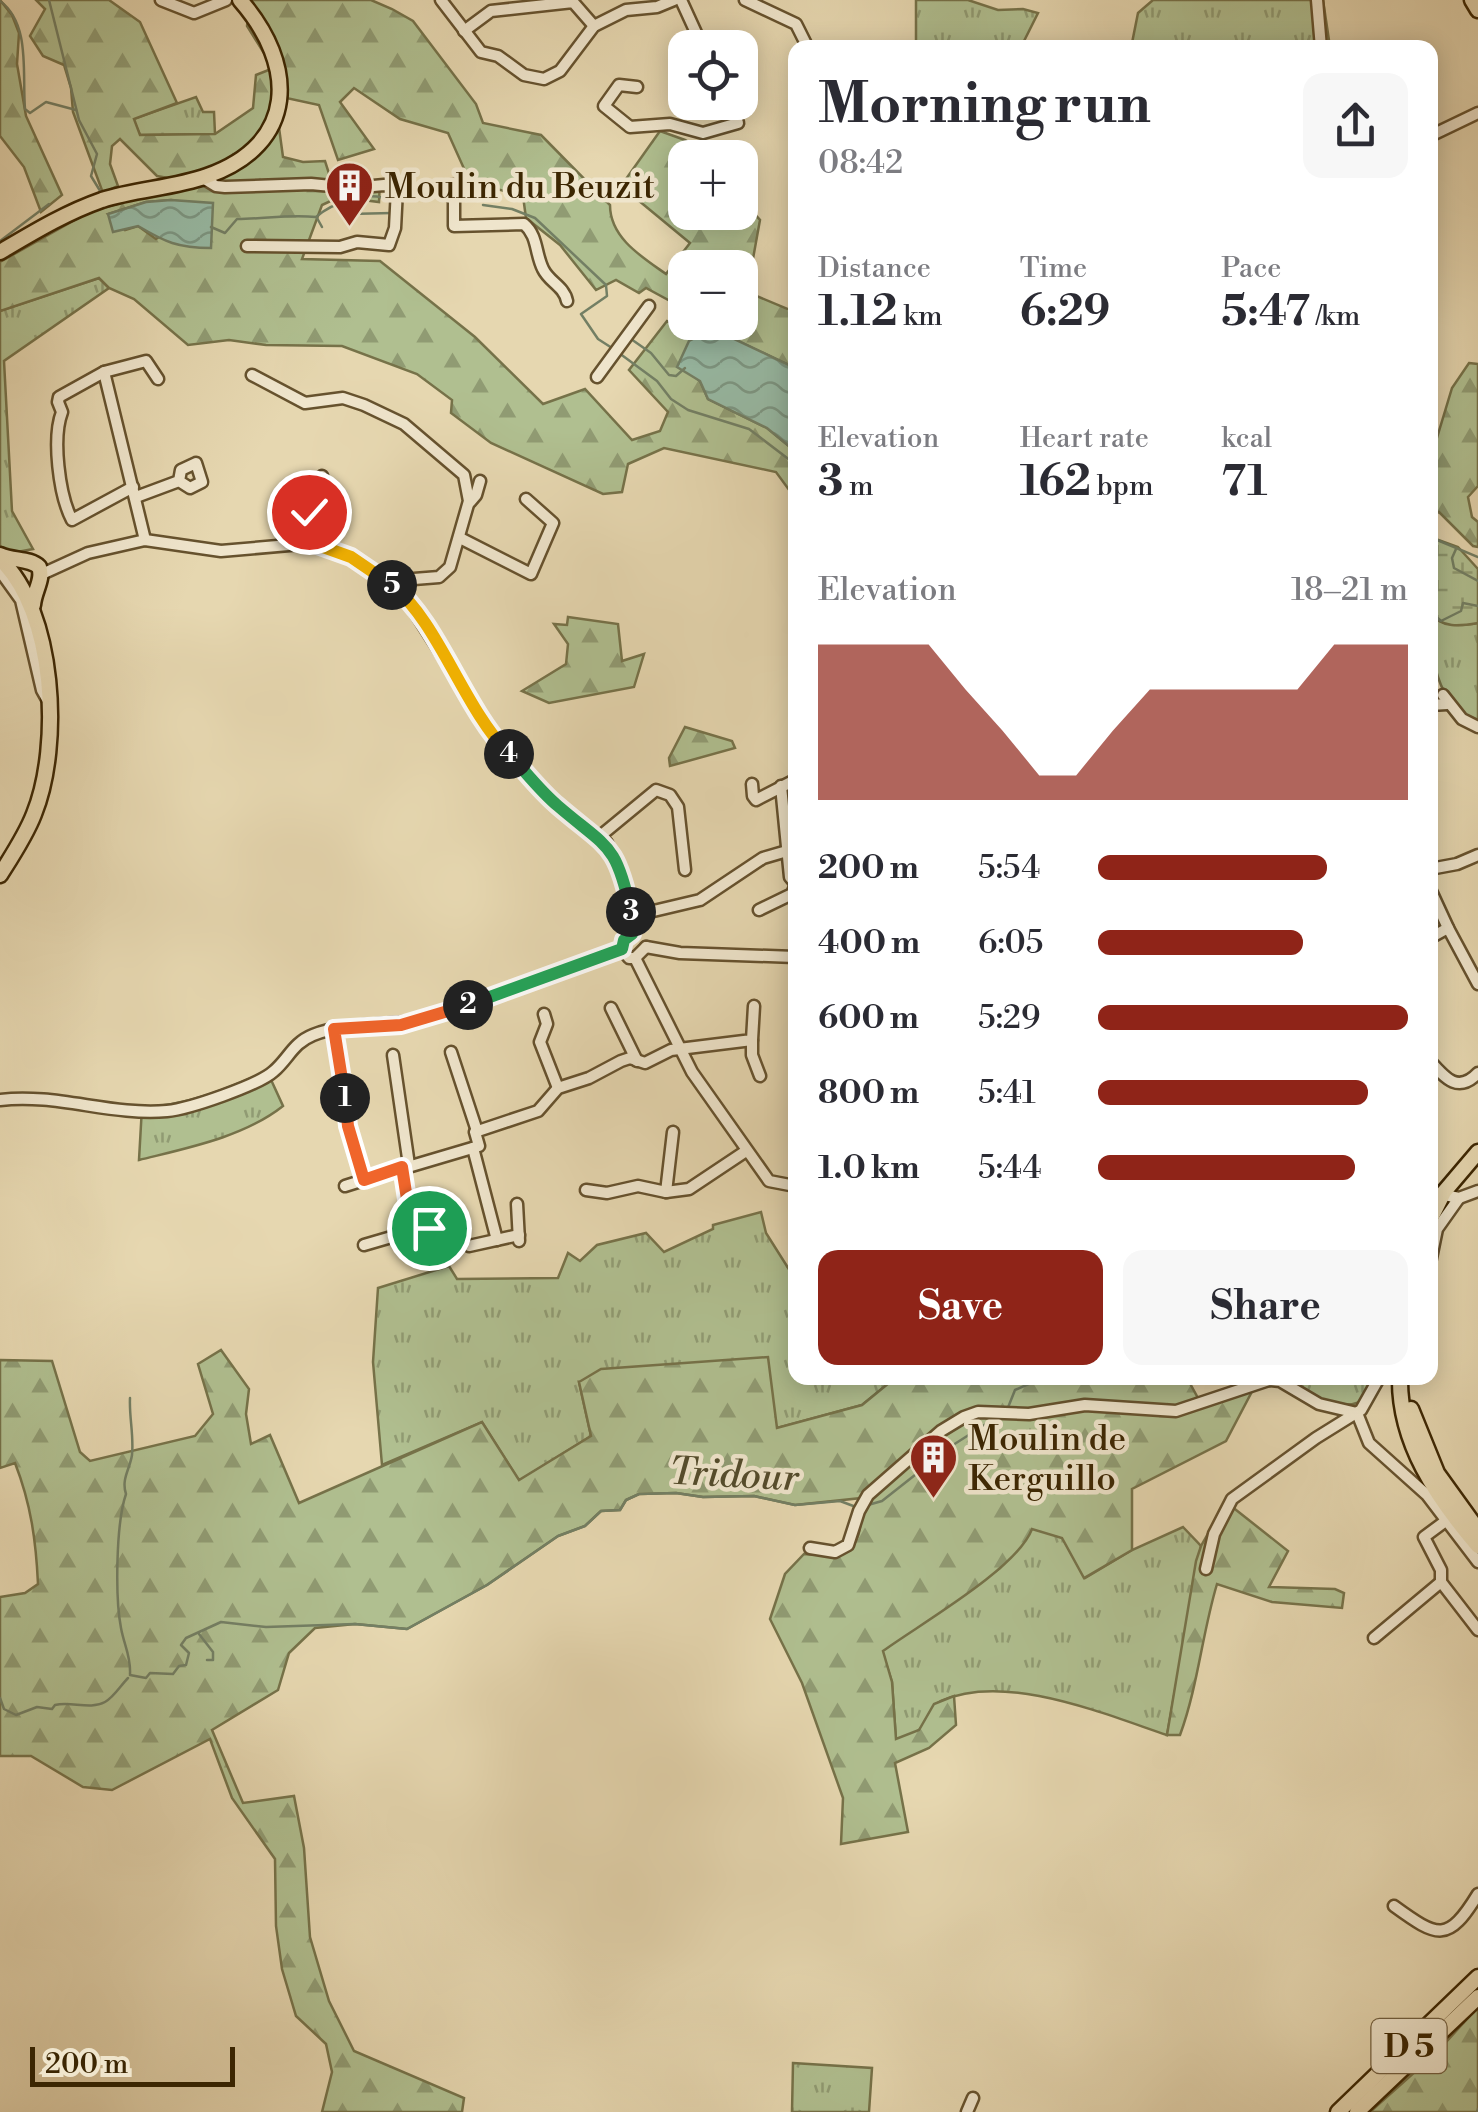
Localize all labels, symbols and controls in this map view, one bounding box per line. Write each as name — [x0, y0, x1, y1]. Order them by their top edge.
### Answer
map controls — [668, 30, 758, 340]
button: locate — [668, 30, 758, 120]
text: Morning run — [818, 71, 1151, 140]
button: share — [1303, 73, 1408, 178]
button: + — [668, 140, 758, 230]
text: 08:42 — [818, 143, 903, 183]
building icon: Moulin du Beuzit — [324, 160, 376, 228]
place label: Moulin du Beuzit — [385, 166, 655, 209]
button: − — [668, 250, 758, 340]
text: Distance — [818, 251, 931, 286]
text: Time — [1020, 251, 1087, 286]
text: Pace — [1221, 251, 1281, 286]
text: 1.12 — [818, 286, 898, 339]
text: 6:29 — [1020, 286, 1110, 339]
text: 5:47 — [1221, 286, 1310, 339]
text: km — [898, 299, 943, 334]
text: /km — [1310, 299, 1360, 334]
text: Elevation — [818, 421, 939, 456]
text: Heart rate — [1020, 421, 1149, 456]
text: kcal — [1221, 421, 1272, 456]
text: 3 — [818, 456, 843, 509]
text: 162 — [1020, 456, 1091, 509]
text: 71 — [1221, 456, 1267, 509]
text: m — [843, 469, 874, 504]
text: bpm — [1091, 469, 1153, 504]
pin — [267, 470, 352, 555]
icon: check — [282, 485, 337, 540]
pin: 5 — [367, 560, 417, 610]
text: 5 — [383, 567, 401, 602]
text: Elevation — [818, 570, 957, 610]
text: 18–21 m — [1291, 570, 1408, 610]
pin: 4 — [484, 729, 534, 779]
text: 4 — [500, 736, 518, 771]
text: 200 m — [818, 848, 919, 888]
text: 5:54 — [978, 848, 1040, 888]
pin: 3 — [606, 887, 656, 937]
text: 3 — [623, 894, 639, 929]
text: 400 m — [818, 923, 920, 963]
text: 6:05 — [978, 923, 1043, 963]
pin: 2 — [443, 980, 493, 1030]
text: 2 — [459, 987, 477, 1022]
text: 600 m — [818, 998, 919, 1038]
text: 5:29 — [978, 998, 1041, 1038]
pin: 1 — [320, 1073, 370, 1123]
text: 800 m — [818, 1073, 919, 1113]
text: 5:41 — [978, 1073, 1036, 1113]
text: 1 — [338, 1080, 352, 1115]
text: 1.0 km — [818, 1148, 920, 1188]
text: 5:44 — [978, 1148, 1042, 1188]
pin — [387, 1186, 472, 1271]
icon: arrive — [402, 1201, 457, 1256]
button: Save — [818, 1250, 1103, 1365]
button: Share — [1123, 1250, 1408, 1365]
place label: Moulin de Kerguillo — [968, 1418, 1126, 1501]
building icon: Moulin de Kerguillo — [907, 1432, 959, 1500]
water label: Tridour — [668, 1449, 801, 1502]
road number: D 5 — [1372, 2019, 1446, 2073]
scale bar — [30, 2042, 235, 2086]
text: 200 m — [45, 2047, 128, 2082]

